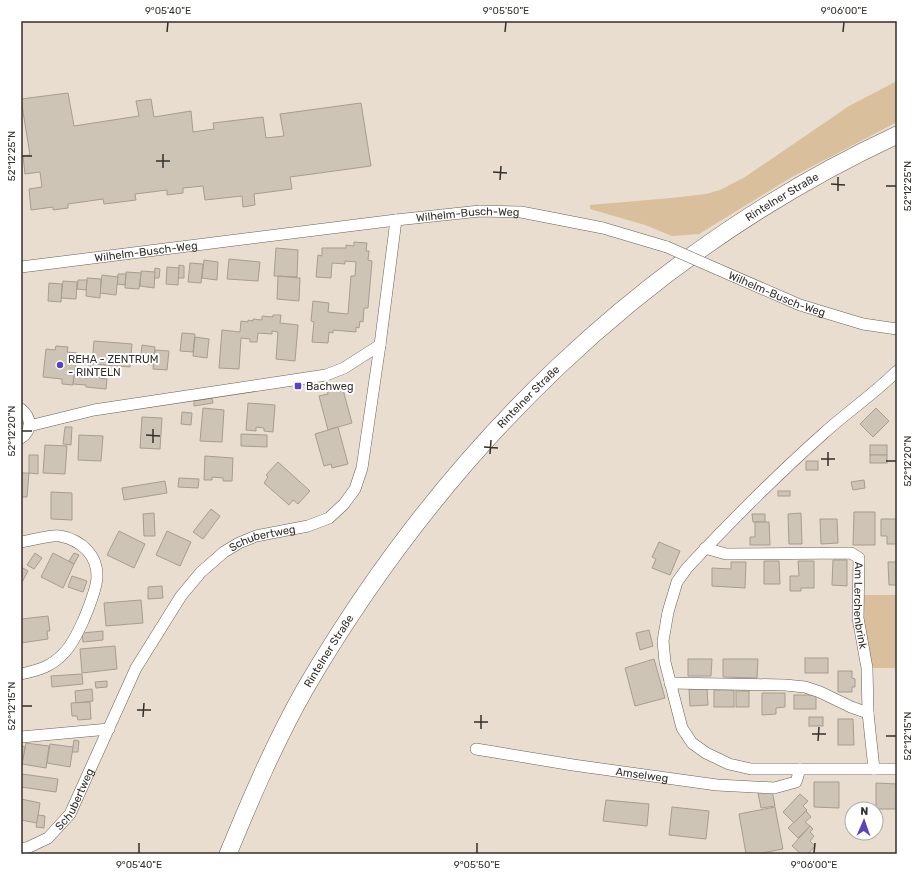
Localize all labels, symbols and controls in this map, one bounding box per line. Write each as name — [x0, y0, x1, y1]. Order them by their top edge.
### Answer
text: 9°05'40"E — [145, 5, 191, 17]
text: 9°05'50"E — [483, 5, 529, 17]
text: 9°06'00"E — [821, 5, 867, 17]
text: 52°12'25"N — [6, 131, 18, 181]
text: 52°12'25"N — [902, 161, 914, 211]
street label: Rintelner Straße — [743, 170, 821, 224]
street label: Wilhelm-Busch-Weg — [415, 205, 520, 225]
street label: Wilhelm-Busch-Weg — [94, 239, 198, 265]
street label: Wilhelm-Busch-Weg — [726, 269, 827, 319]
place label: REHA - ZENTRUM - RINTELN — [68, 353, 158, 379]
marker: REHA - ZENTRUM - RINTELN — [55, 360, 65, 370]
street label: Rintelner Straße — [495, 363, 562, 431]
place label: Bachweg — [306, 380, 354, 393]
marker: Bachweg — [293, 381, 303, 391]
text: 52°12'20"N — [6, 405, 18, 456]
text: 52°12'20"N — [902, 435, 914, 486]
street label: Schubertweg — [227, 523, 296, 554]
street label: Am Lerchenbrink — [851, 562, 870, 651]
street label: Rintelner Straße — [301, 612, 356, 690]
text: 52°12'15"N — [6, 681, 18, 730]
text: 52°12'15"N — [902, 711, 914, 760]
street label: Amselweg — [615, 765, 669, 785]
street label: Schubertweg — [53, 766, 97, 833]
north arrow — [844, 801, 884, 841]
text: N — [860, 805, 869, 818]
text: 9°05'40"E — [116, 859, 162, 871]
text: 9°05'50"E — [454, 859, 500, 871]
text: 9°06'00"E — [791, 859, 837, 871]

